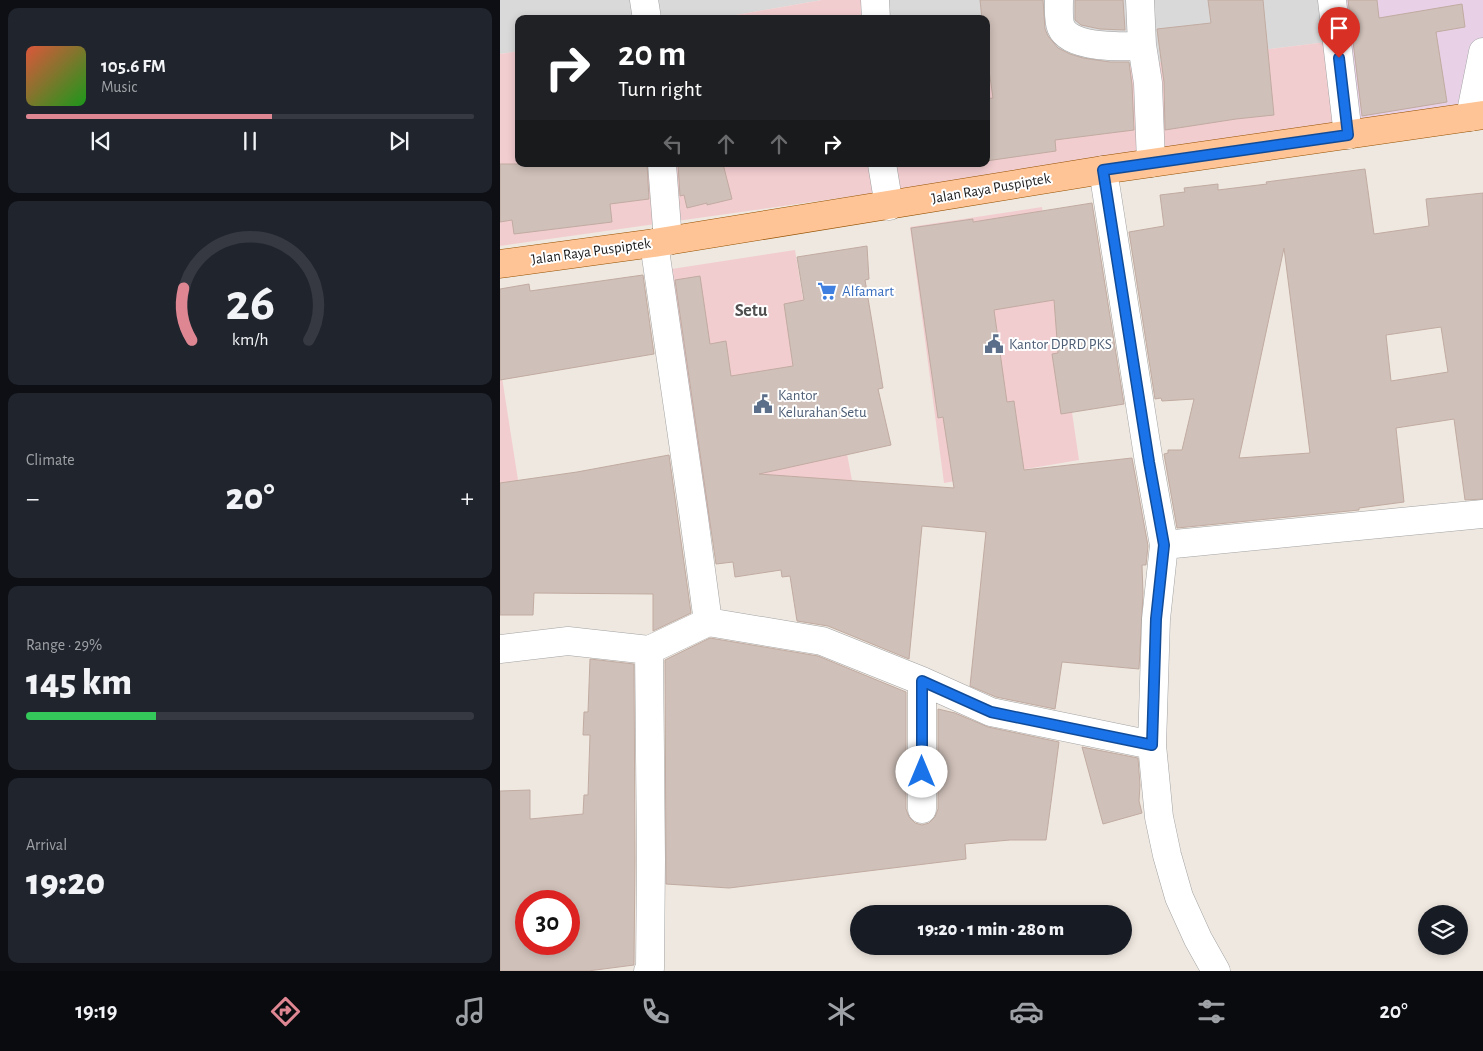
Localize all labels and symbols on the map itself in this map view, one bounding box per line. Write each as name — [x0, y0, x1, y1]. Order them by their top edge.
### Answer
pin — [1318, 7, 1360, 58]
street label: Jalan Raya Puspiptek — [931, 171, 1052, 206]
street label: Jalan Raya Puspiptek — [530, 236, 652, 267]
supermarket icon: Alfamart — [816, 280, 838, 302]
place label: Alfamart — [842, 284, 894, 299]
district label: Setu — [735, 302, 768, 320]
public building icon: Kantor DPRD PKS — [983, 333, 1005, 355]
place label: Kantor DPRD PKS — [1009, 337, 1112, 352]
place label: Kantor Kelurahan Setu — [778, 388, 867, 420]
public building icon: Kantor Kelurahan Setu — [752, 393, 774, 415]
position arrow — [895, 745, 947, 797]
speed limit sign: 30 — [515, 890, 580, 955]

